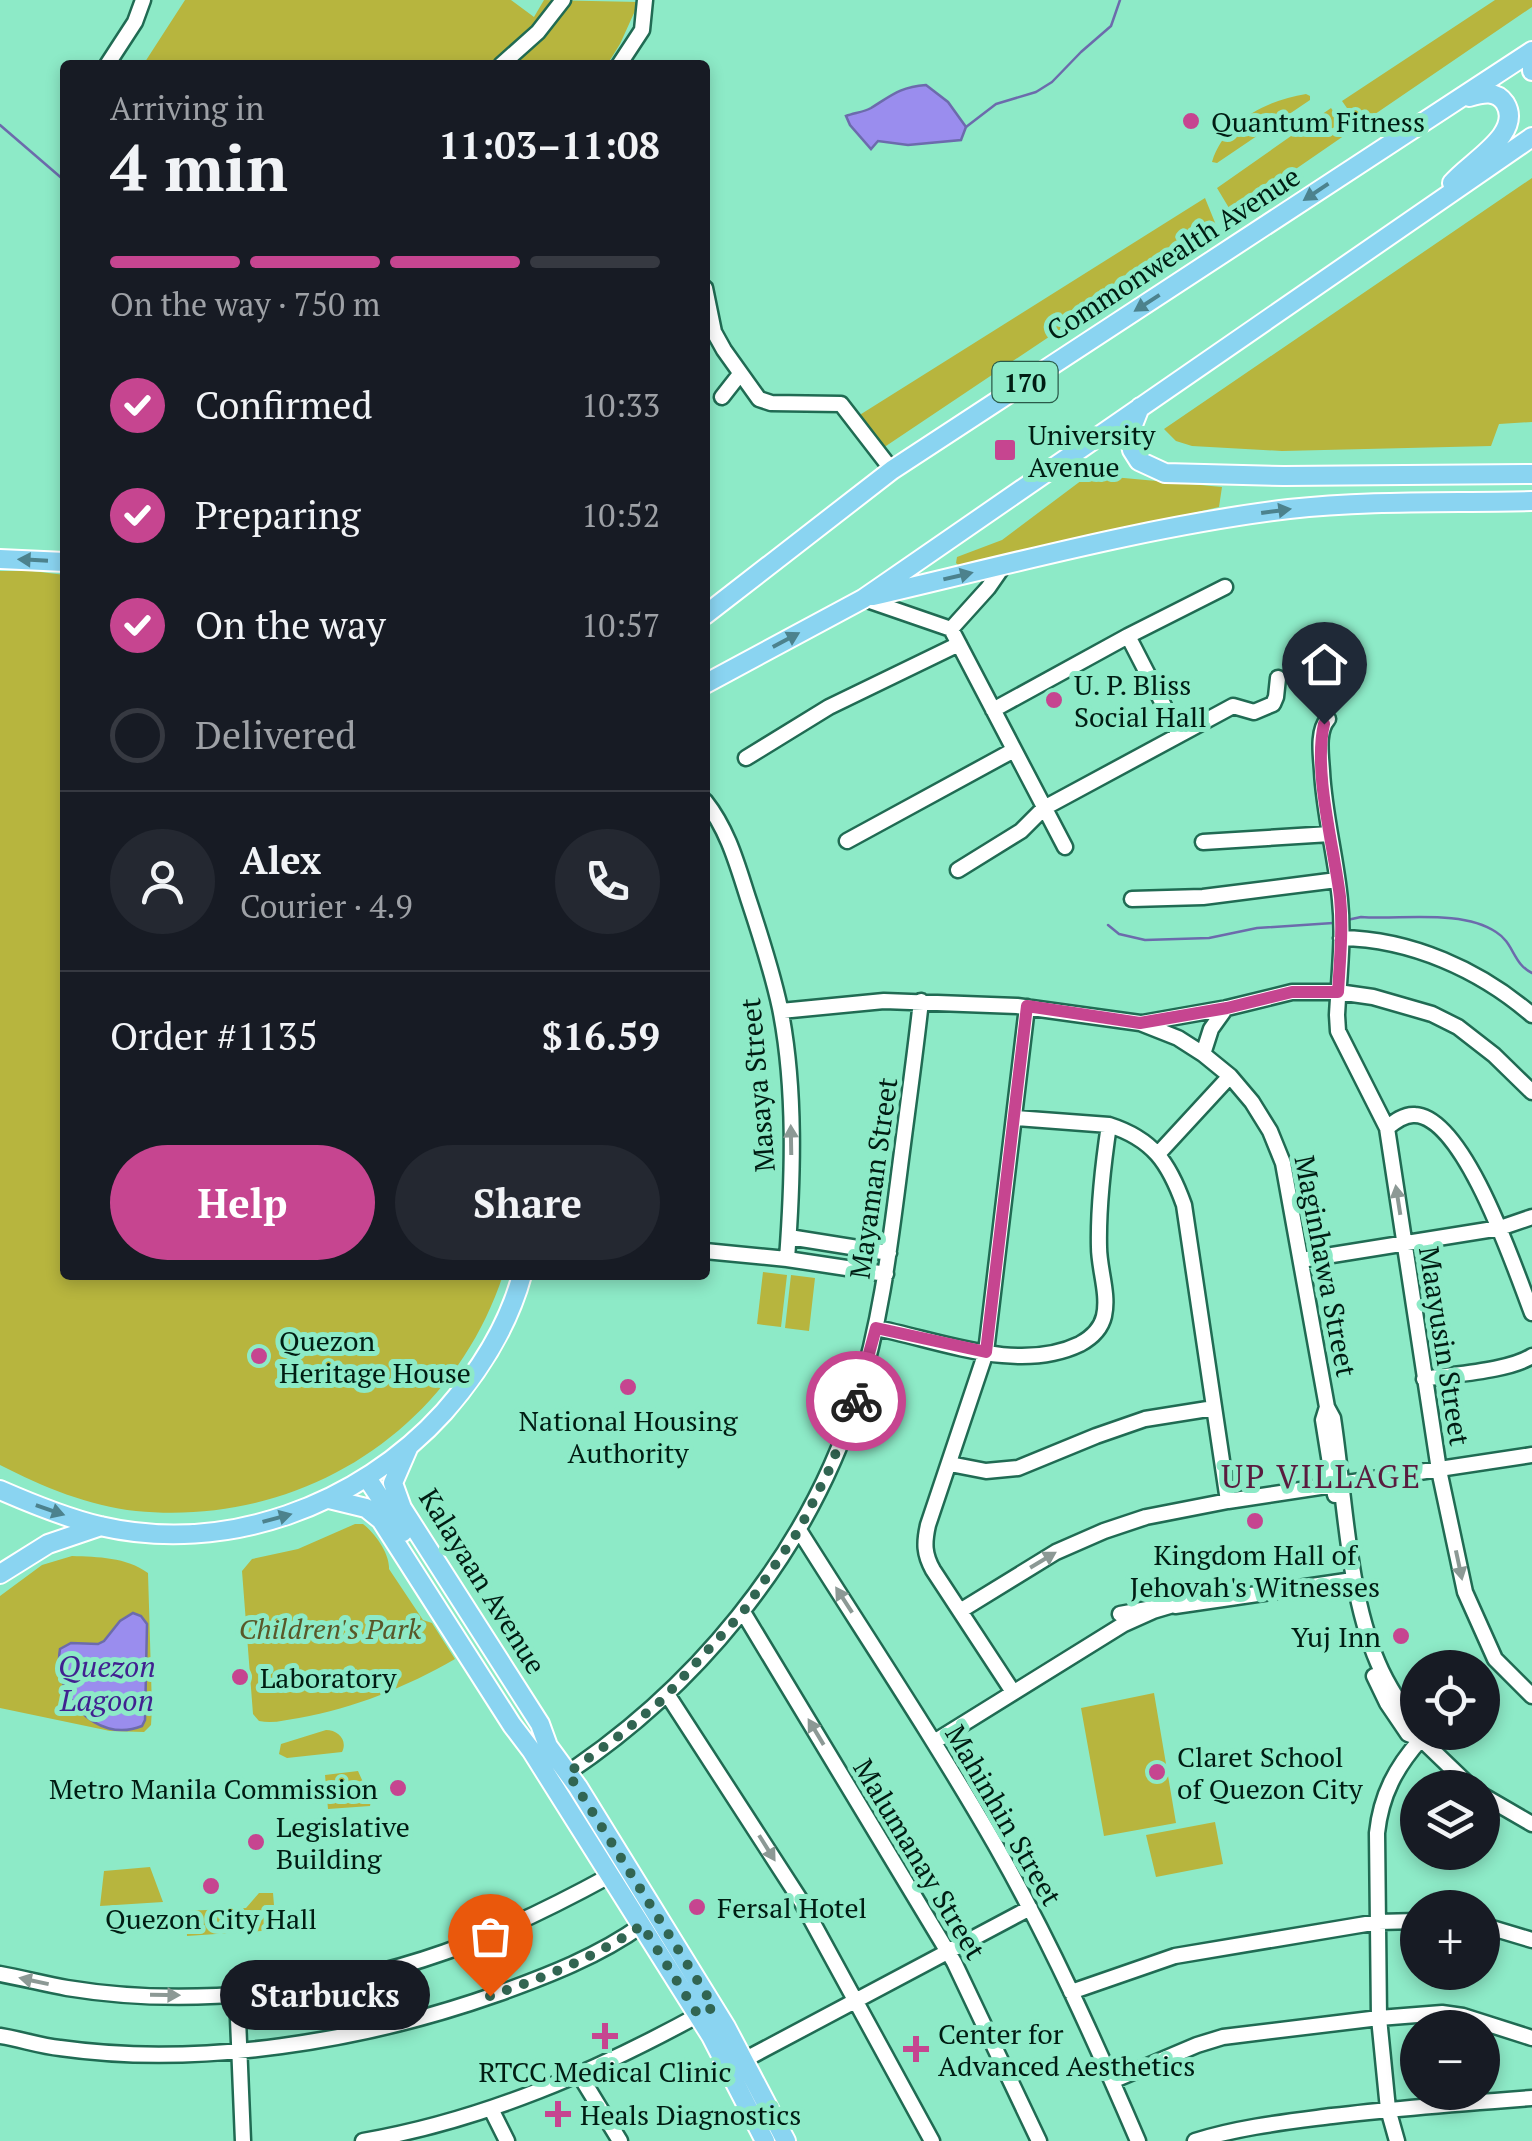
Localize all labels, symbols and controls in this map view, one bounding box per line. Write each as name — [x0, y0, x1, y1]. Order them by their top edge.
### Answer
text: Arriving in — [110, 87, 264, 129]
place label: Quantum Fitness — [1211, 103, 1425, 140]
marker: Quantum Fitness — [1180, 110, 1202, 132]
text: 11:03–11:08 — [438, 120, 660, 170]
text: 4 min — [110, 123, 288, 210]
street label: Commonwealth Avenue — [1039, 157, 1307, 349]
one-way arrow — [1303, 183, 1330, 201]
text: On the way · 750 m — [110, 283, 380, 325]
one-way arrow — [1133, 294, 1161, 312]
road number: 170 — [992, 362, 1058, 402]
icon: check — [110, 378, 165, 433]
text: Confirmed — [195, 380, 373, 430]
text: 10:33 — [581, 384, 660, 426]
place label: University Avenue — [1028, 416, 1156, 485]
marker: University Avenue — [992, 437, 1018, 463]
icon: check — [110, 488, 165, 543]
text: Preparing — [195, 490, 361, 540]
text: 10:52 — [581, 494, 660, 536]
one-way arrow — [1261, 503, 1292, 519]
one-way arrow — [16, 552, 48, 568]
one-way arrow — [943, 568, 974, 583]
icon: check — [110, 598, 165, 653]
text: On the way — [195, 600, 386, 650]
text: 10:57 — [581, 604, 660, 646]
pin — [1282, 622, 1367, 725]
one-way arrow — [772, 632, 801, 649]
icon: home — [1297, 637, 1352, 692]
place label: U. P. Bliss Social Hall — [1074, 666, 1207, 735]
marker: U. P. Bliss Social Hall — [1043, 689, 1065, 711]
text: Delivered — [195, 710, 356, 760]
button: person — [110, 829, 215, 934]
button: phone — [555, 829, 660, 934]
text: Alex — [240, 835, 321, 885]
text: Courier · 4.9 — [240, 885, 412, 927]
street label: Masaya Street — [731, 996, 783, 1174]
text: Order #1135 — [110, 1011, 318, 1061]
text: $16.59 — [541, 1011, 660, 1061]
street label: Mayaman Street — [841, 1074, 906, 1281]
one-way arrow — [782, 1123, 798, 1155]
button: Help — [110, 1145, 375, 1260]
button: Share — [395, 1145, 660, 1260]
street label: Maginhawa Street — [1286, 1152, 1366, 1380]
one-way arrow — [1390, 1184, 1405, 1216]
street label: Maayusin Street — [1411, 1244, 1479, 1449]
place label: Quezon Heritage House — [279, 1322, 471, 1391]
marker: Quezon Heritage House — [248, 1345, 270, 1367]
courier — [806, 1351, 906, 1451]
icon: bike — [829, 1374, 884, 1429]
marker: National Housing Authority — [617, 1376, 639, 1398]
place label: National Housing Authority — [519, 1402, 739, 1471]
district label: UP VILLAGE — [1221, 1455, 1423, 1497]
street label: Kalayaan Avenue — [411, 1481, 555, 1681]
one-way arrow — [36, 1503, 66, 1518]
one-way arrow — [262, 1509, 293, 1525]
marker: Kingdom Hall of Jehovah's Witnesses — [1244, 1510, 1266, 1532]
place label: Kingdom Hall of Jehovah's Witnesses — [1130, 1536, 1380, 1605]
one-way arrow — [1451, 1550, 1467, 1581]
one-way arrow — [1029, 1552, 1057, 1569]
one-way arrow — [835, 1587, 853, 1614]
park label: Children's Park — [239, 1610, 422, 1647]
place label: Yuj Inn — [1291, 1618, 1381, 1655]
marker: Yuj Inn — [1390, 1625, 1412, 1647]
water label: Quezon Lagoon — [58, 1646, 156, 1720]
map controls — [1400, 1650, 1500, 2110]
button: locate — [1400, 1650, 1500, 1750]
place label: Laboratory — [260, 1659, 397, 1696]
marker: Laboratory — [229, 1666, 251, 1688]
one-way arrow — [808, 1718, 825, 1746]
street label: Mahinhin Street — [937, 1718, 1071, 1913]
place label: Claret School of Quezon City — [1177, 1738, 1364, 1807]
street label: Malumanay Street — [846, 1752, 995, 1967]
marker: Claret School of Quezon City — [1146, 1761, 1168, 1783]
place label: Metro Manila Commission — [49, 1770, 378, 1807]
button: layers — [1400, 1770, 1500, 1870]
marker: Metro Manila Commission — [387, 1777, 409, 1799]
place label: Legislative Building — [276, 1808, 410, 1877]
marker: Legislative Building — [245, 1831, 267, 1853]
one-way arrow — [757, 1834, 776, 1861]
marker: Quezon City Hall — [200, 1875, 222, 1897]
place label: Fersal Hotel — [717, 1889, 867, 1926]
button: + — [1400, 1890, 1500, 1990]
pin — [448, 1894, 533, 1997]
marker: Fersal Hotel — [686, 1896, 708, 1918]
place label: Quezon City Hall — [105, 1900, 317, 1937]
icon: bag — [463, 1909, 518, 1964]
callout: Starbucks — [220, 1961, 430, 2031]
one-way arrow — [18, 1973, 49, 1988]
text: Starbucks — [250, 1974, 400, 2016]
one-way arrow — [150, 1988, 182, 2004]
button: − — [1400, 2010, 1500, 2110]
place label: Center for Advanced Aesthetics — [938, 2015, 1195, 2084]
marker: RTCC Medical Clinic — [592, 2023, 618, 2049]
marker: Center for Advanced Aesthetics — [903, 2036, 929, 2062]
place label: RTCC Medical Clinic — [478, 2053, 732, 2090]
place label: Heals Diagnostics — [580, 2096, 801, 2133]
marker: Heals Diagnostics — [545, 2101, 571, 2127]

